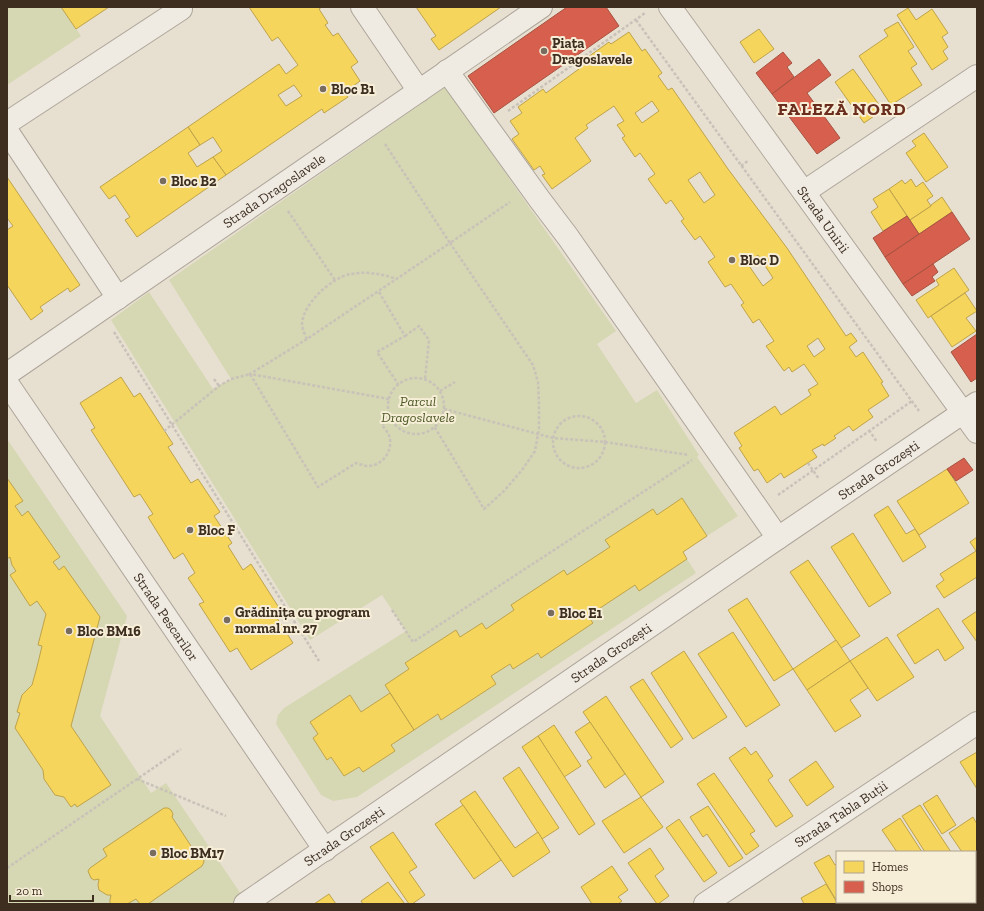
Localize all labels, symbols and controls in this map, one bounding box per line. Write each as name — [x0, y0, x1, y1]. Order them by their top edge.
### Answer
place label: Piața Dragoslavele — [552, 35, 632, 68]
marker: Piața Dragoslavele — [539, 46, 549, 56]
place label: Bloc B1 — [331, 81, 375, 98]
marker: Bloc B1 — [318, 84, 328, 94]
district label: FALEZĂ NORD — [777, 98, 907, 120]
street label: Strada Dragoslavele — [220, 150, 329, 232]
place label: Bloc B2 — [171, 173, 217, 190]
marker: Bloc B2 — [158, 176, 168, 186]
street label: Strada Unirii — [793, 183, 853, 256]
place label: Bloc D — [740, 252, 779, 269]
marker: Bloc D — [727, 255, 737, 265]
park label: Parcul Dragoslavele — [381, 393, 455, 426]
street label: Strada Grozești — [835, 437, 923, 504]
place label: Bloc F — [198, 522, 235, 539]
marker: Bloc F — [185, 525, 195, 535]
street label: Strada Pescarilor — [130, 570, 202, 665]
place label: Grădinița cu program normal nr. 27 — [235, 604, 371, 637]
place label: Bloc E1 — [559, 605, 603, 622]
marker: Bloc E1 — [546, 608, 556, 618]
marker: Grădinița cu program normal nr. 27 — [222, 615, 232, 625]
street label: Strada Grozești — [568, 619, 655, 687]
place label: Bloc BM16 — [77, 623, 141, 640]
marker: Bloc BM16 — [64, 626, 74, 636]
street label: Strada Tabla Buții — [791, 777, 891, 851]
street label: Strada Grozești — [301, 803, 388, 870]
place label: Bloc BM17 — [161, 845, 224, 862]
marker: Bloc BM17 — [148, 848, 158, 858]
legend — [836, 851, 976, 903]
text: Homes — [872, 860, 908, 874]
scale bar — [10, 877, 93, 903]
text: Shops — [872, 880, 903, 894]
text: 20 m — [16, 884, 43, 898]

